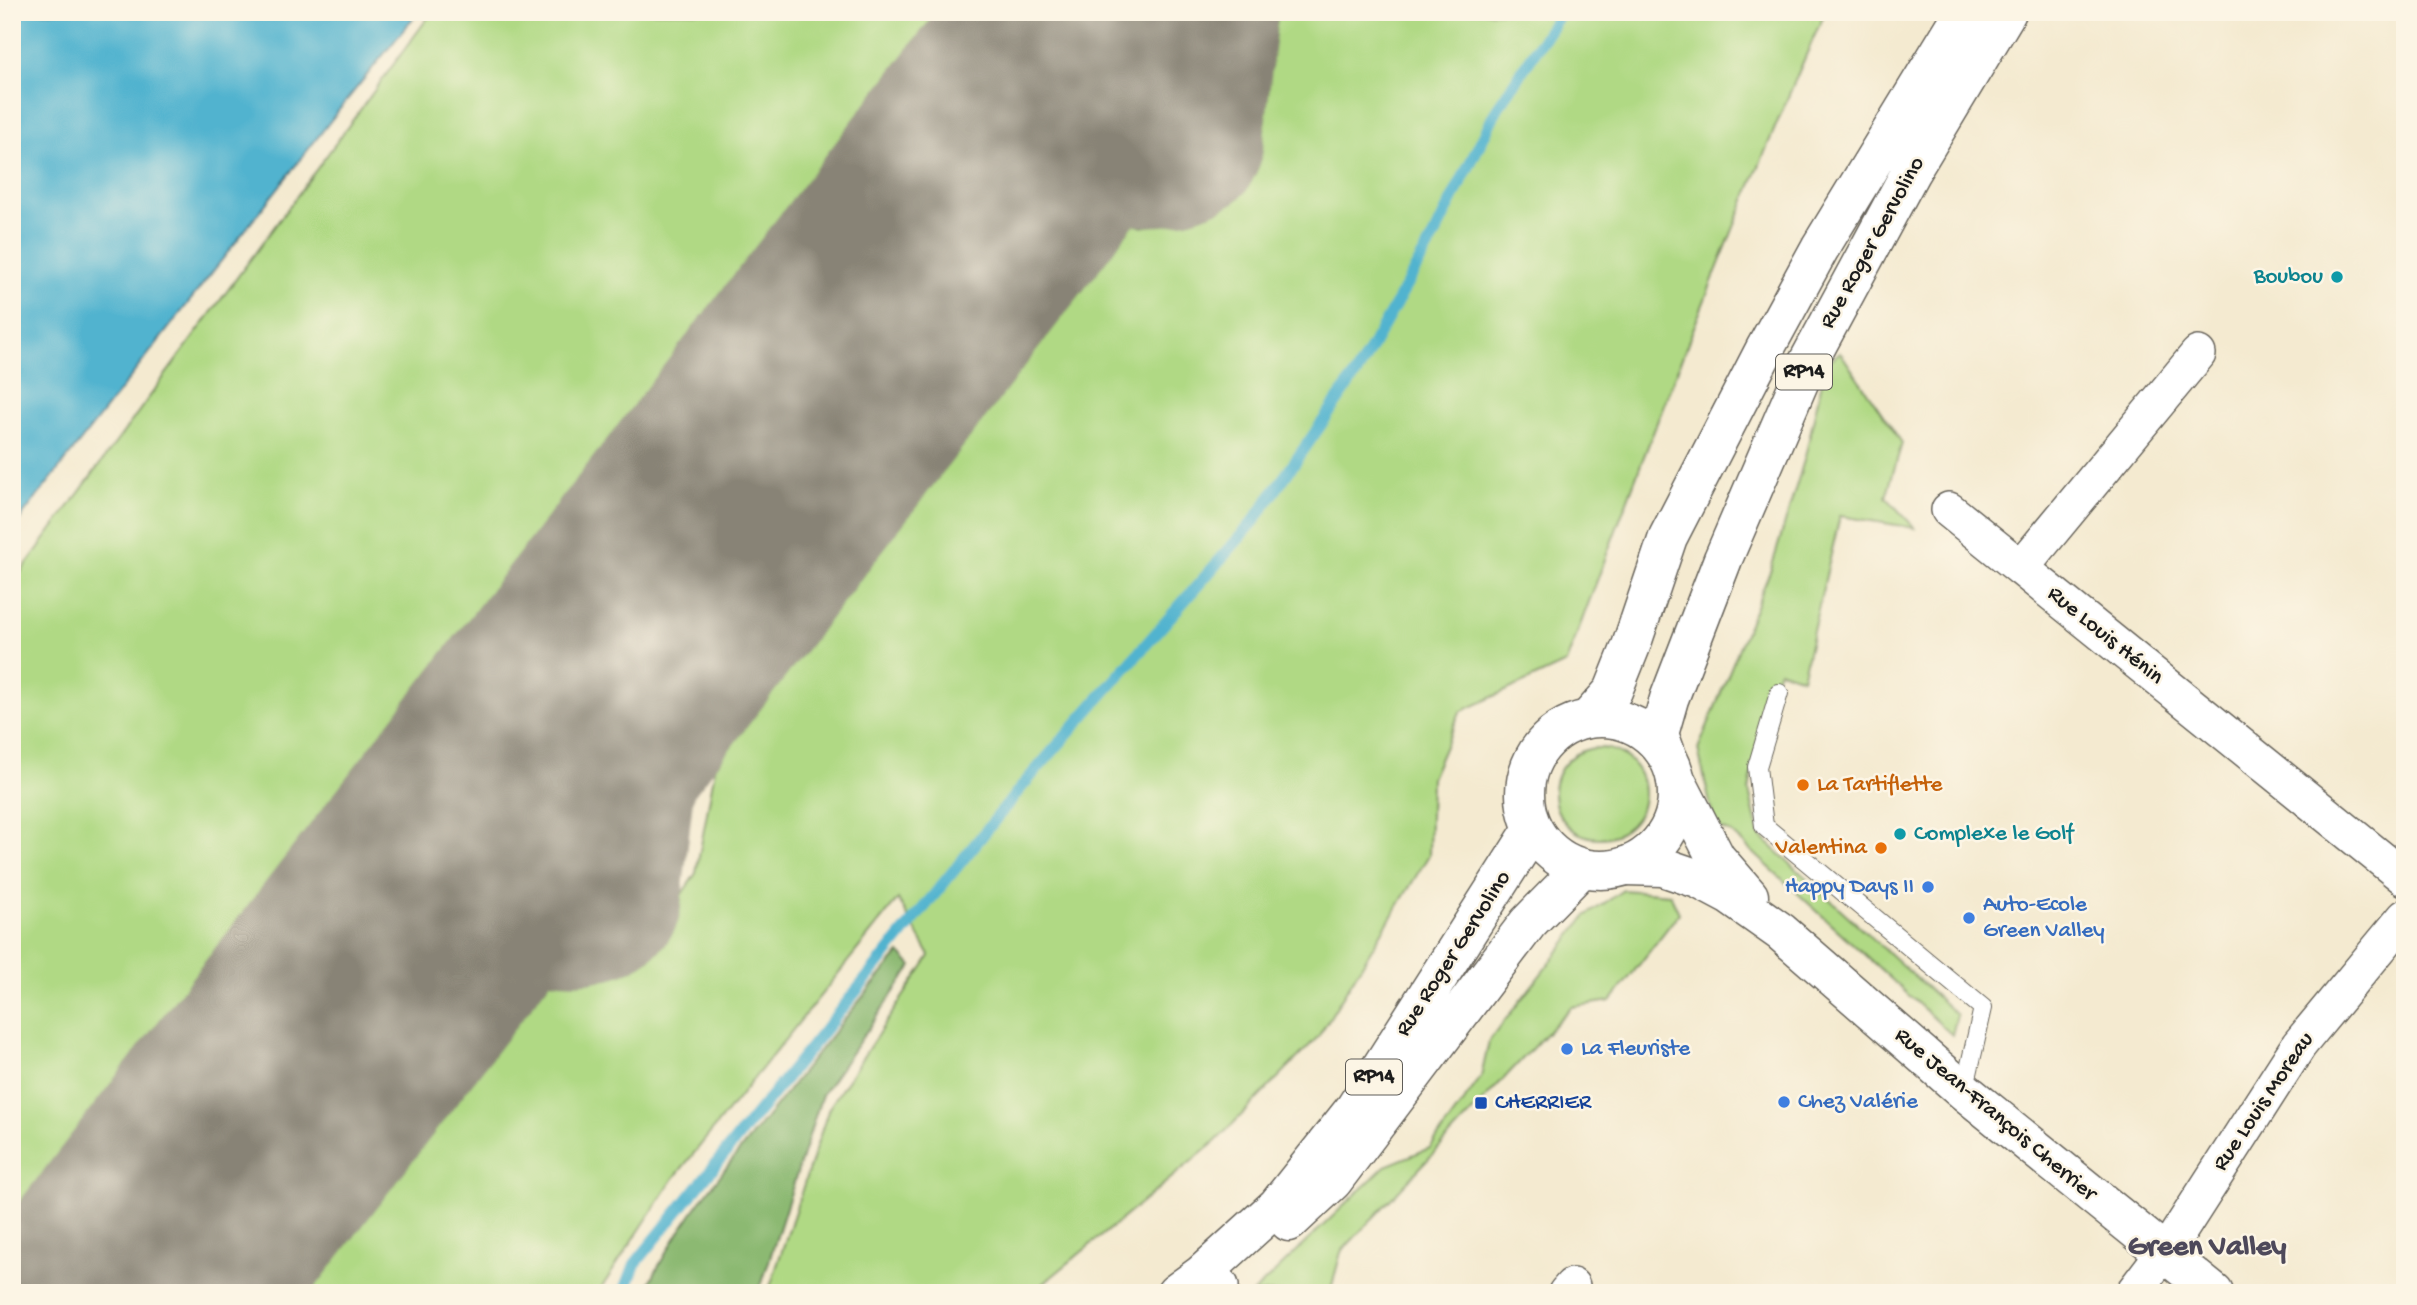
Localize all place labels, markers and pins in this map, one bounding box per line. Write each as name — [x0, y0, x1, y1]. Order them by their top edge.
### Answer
place label: Boubou — [2253, 264, 2323, 291]
marker: Boubou — [2329, 269, 2345, 285]
place label: La Tartiflette — [1817, 772, 1944, 799]
marker: La Tartiflette — [1795, 777, 1811, 793]
place label: Complexe le Golf — [1914, 821, 2075, 848]
marker: Complexe le Golf — [1892, 826, 1908, 842]
place label: Valentina — [1775, 835, 1868, 862]
marker: Valentina — [1873, 840, 1889, 856]
place label: Happy Days II — [1785, 874, 1914, 901]
marker: Happy Days II — [1920, 879, 1936, 895]
place label: Auto-Ecole Green Valley — [1983, 892, 2105, 945]
marker: Auto-Ecole Green Valley — [1961, 910, 1977, 926]
place label: La Fleuriste — [1581, 1036, 1691, 1063]
marker: La Fleuriste — [1559, 1041, 1575, 1057]
place label: Chez Valérie — [1798, 1089, 1919, 1116]
place label: CHERRIER — [1495, 1090, 1592, 1117]
marker: Chez Valérie — [1776, 1094, 1792, 1110]
marker: CHERRIER — [1473, 1095, 1489, 1111]

